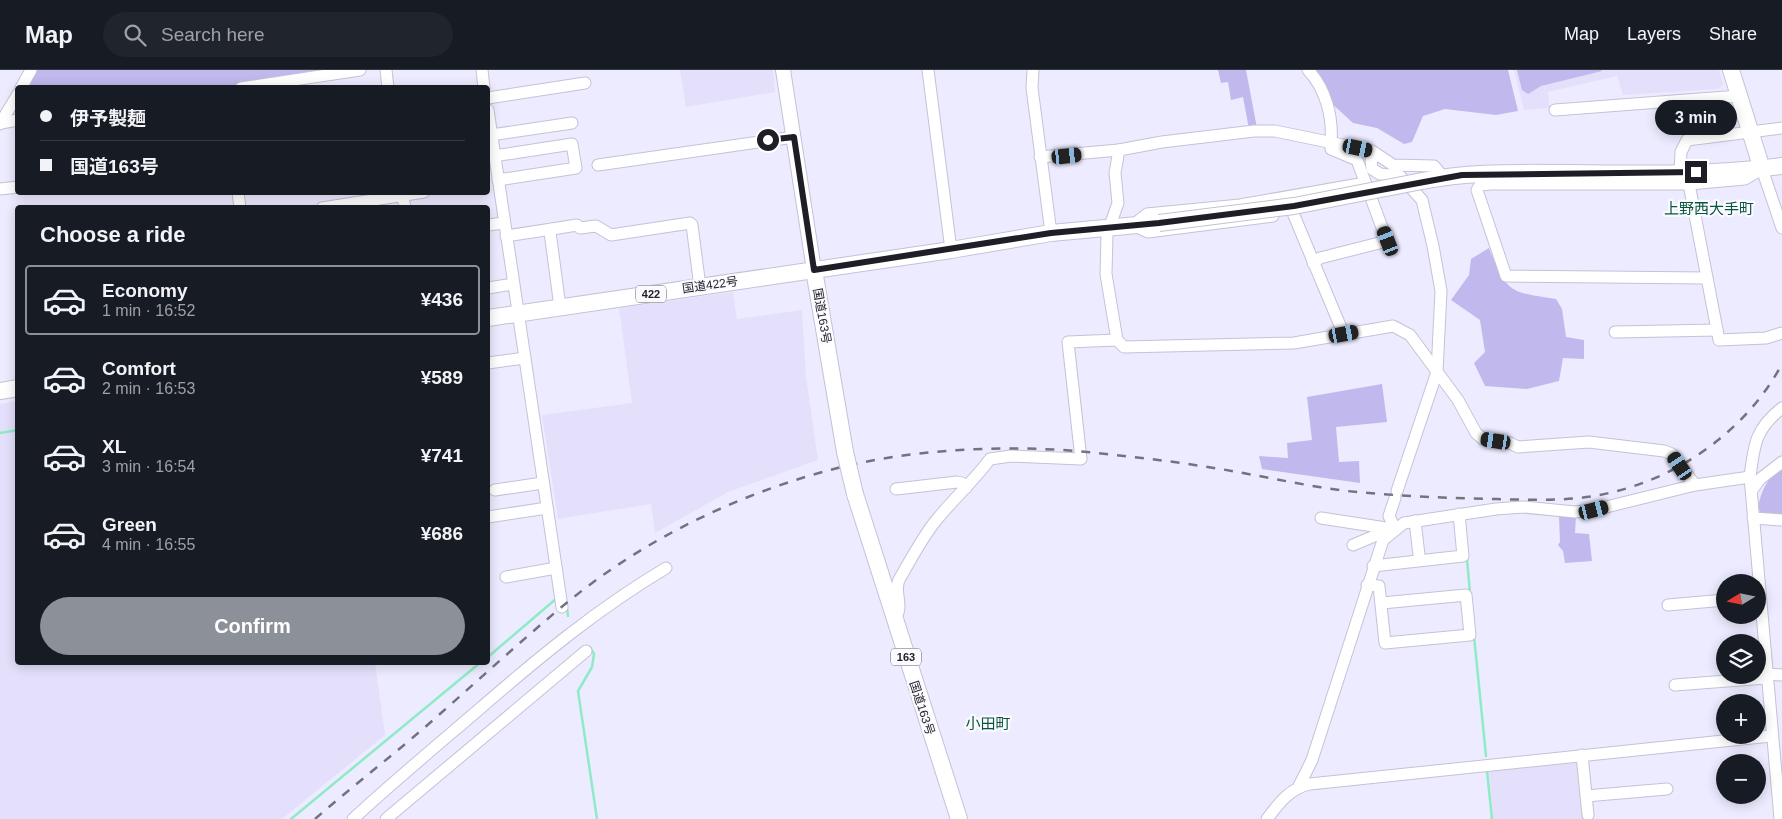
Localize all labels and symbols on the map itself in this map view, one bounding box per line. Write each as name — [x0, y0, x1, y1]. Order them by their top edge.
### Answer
callout: 3 min — [1655, 99, 1737, 134]
route start — [757, 129, 779, 151]
car — [1341, 138, 1374, 158]
car — [1051, 147, 1082, 165]
route end — [1685, 161, 1707, 183]
district label: 上野西大手町 — [1664, 200, 1754, 217]
car — [1375, 224, 1400, 258]
street label: 国道422号 — [681, 274, 739, 296]
road number: 422 — [636, 285, 666, 302]
street label: 国道163号 — [810, 287, 834, 345]
car — [1327, 324, 1360, 344]
car — [1480, 431, 1511, 451]
car — [1665, 449, 1694, 483]
car — [1577, 499, 1610, 521]
north arrow — [1716, 574, 1766, 624]
road number: 163 — [891, 648, 921, 666]
street label: 国道163号 — [907, 679, 937, 737]
district label: 小田町 — [965, 715, 1011, 732]

